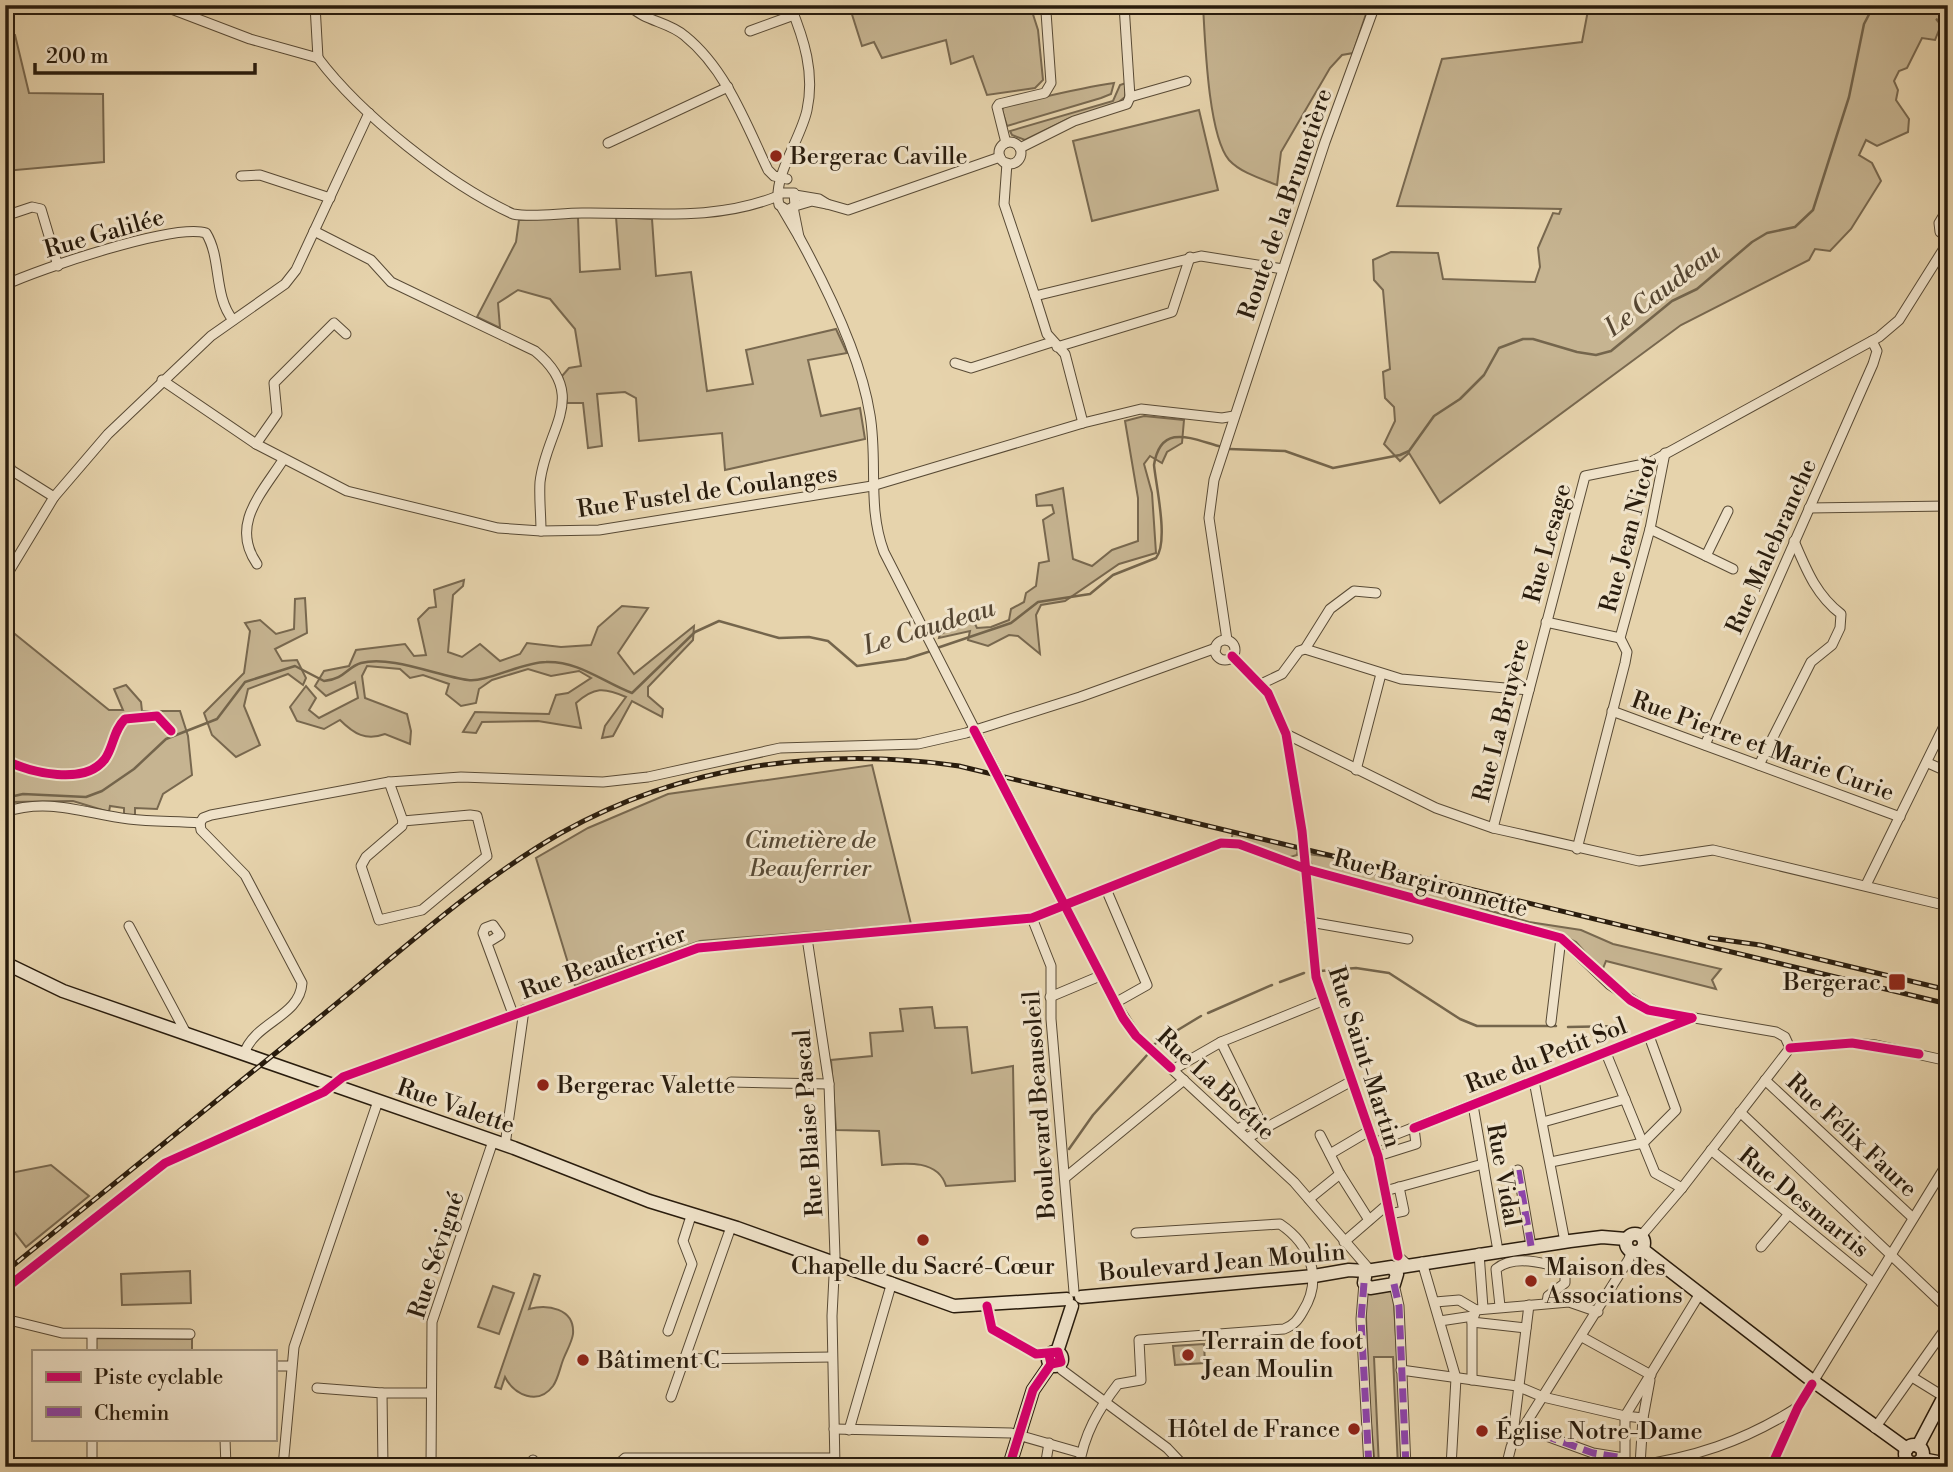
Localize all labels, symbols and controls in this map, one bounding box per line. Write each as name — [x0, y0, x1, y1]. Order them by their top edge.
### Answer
scale bar — [35, 32, 256, 76]
text: 200 m — [46, 44, 109, 70]
street label: Route de la Brunetière — [1232, 85, 1340, 324]
place label: Bergerac Caville — [789, 142, 968, 172]
marker: Bergerac Caville — [768, 148, 784, 164]
street label: Rue Galilée — [41, 203, 168, 265]
water label: Le Caudeau — [1598, 236, 1727, 344]
street label: Rue Jean Nicot — [1594, 452, 1664, 616]
street label: Rue Malebranche — [1720, 454, 1824, 639]
street label: Rue Fustel de Coulanges — [575, 459, 839, 525]
street label: Rue Lesage — [1518, 480, 1578, 606]
water label: Le Caudeau — [859, 592, 999, 662]
street label: Rue La Bruyère — [1467, 635, 1537, 805]
street label: Rue Pierre et Marie Curie — [1627, 685, 1898, 809]
park label: Cimetière de Beauferrier — [744, 826, 876, 884]
street label: Rue Bargironnette — [1330, 844, 1531, 924]
street label: Rue Beauferrier — [516, 919, 690, 1007]
street label: Rue Saint-Martin — [1321, 963, 1407, 1152]
place label: Bergerac — [1782, 968, 1881, 998]
marker: Bergerac — [1887, 972, 1907, 992]
street label: Boulevard Beausoleil — [1017, 990, 1063, 1221]
street label: Rue du Petit Sol — [1461, 1011, 1631, 1100]
street label: Rue La Boétie — [1150, 1022, 1281, 1147]
street label: Rue Blaise Pascal — [787, 1028, 831, 1218]
street label: Rue Félix Faure — [1780, 1067, 1923, 1204]
place label: Bergerac Valette — [556, 1071, 735, 1101]
street label: Rue Valette — [393, 1073, 519, 1141]
marker: Bergerac Valette — [535, 1077, 551, 1093]
street label: Rue Vidal — [1479, 1121, 1527, 1229]
street label: Rue Desmartis — [1732, 1141, 1875, 1265]
street label: Rue Sévigné — [402, 1188, 472, 1323]
marker: Chapelle du Sacré-Cœur — [915, 1232, 931, 1248]
street label: Boulevard Jean Moulin — [1097, 1237, 1347, 1289]
place label: Chapelle du Sacré-Cœur — [791, 1252, 1055, 1282]
place label: Maison des Associations — [1544, 1253, 1683, 1311]
marker: Maison des Associations — [1523, 1273, 1539, 1289]
place label: Terrain de foot Jean Moulin — [1201, 1327, 1364, 1385]
place label: Bâtiment C — [596, 1346, 720, 1376]
marker: Terrain de foot Jean Moulin — [1180, 1347, 1196, 1363]
legend — [32, 1350, 276, 1440]
marker: Bâtiment C — [575, 1352, 591, 1368]
text: Piste cyclable — [94, 1365, 223, 1391]
text: Chemin — [94, 1401, 170, 1427]
place label: Hôtel de France — [1168, 1415, 1340, 1445]
place label: Église Notre-Dame — [1496, 1416, 1703, 1447]
marker: Hôtel de France — [1346, 1421, 1362, 1437]
marker: Église Notre-Dame — [1474, 1423, 1490, 1439]

